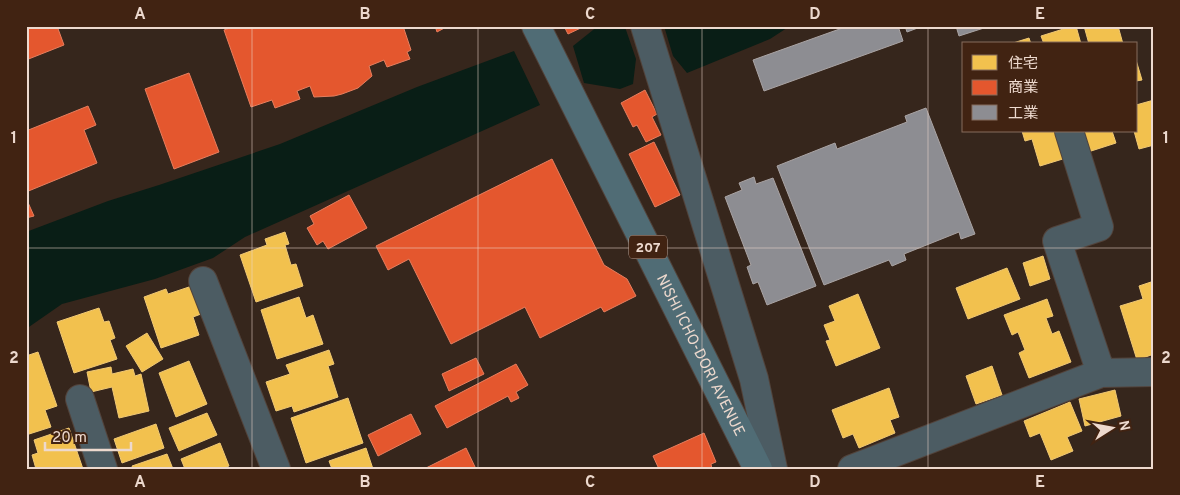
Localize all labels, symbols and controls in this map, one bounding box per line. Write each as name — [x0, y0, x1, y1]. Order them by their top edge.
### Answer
text: A — [134, 5, 146, 25]
text: B — [359, 5, 371, 25]
text: C — [585, 5, 595, 25]
text: D — [809, 5, 821, 25]
text: E — [1035, 5, 1045, 25]
legend — [962, 42, 1138, 132]
text: 住宅 — [1008, 55, 1038, 74]
text: 商業 — [1008, 79, 1038, 98]
text: 工業 — [1008, 105, 1038, 124]
text: 1 — [11, 129, 17, 149]
text: 1 — [1163, 129, 1169, 149]
road number: 207 — [629, 236, 667, 258]
street label: NISHI ICHO-DORI AVENUE — [651, 272, 748, 440]
text: 2 — [9, 349, 19, 369]
text: 2 — [1161, 349, 1171, 369]
north arrow — [1088, 402, 1138, 452]
text: N — [1114, 419, 1133, 432]
scale bar — [45, 420, 131, 452]
text: 20 m — [52, 429, 87, 448]
text: A — [134, 473, 146, 493]
text: B — [359, 473, 371, 493]
text: C — [585, 473, 595, 493]
text: D — [809, 473, 821, 493]
text: E — [1035, 473, 1045, 493]

